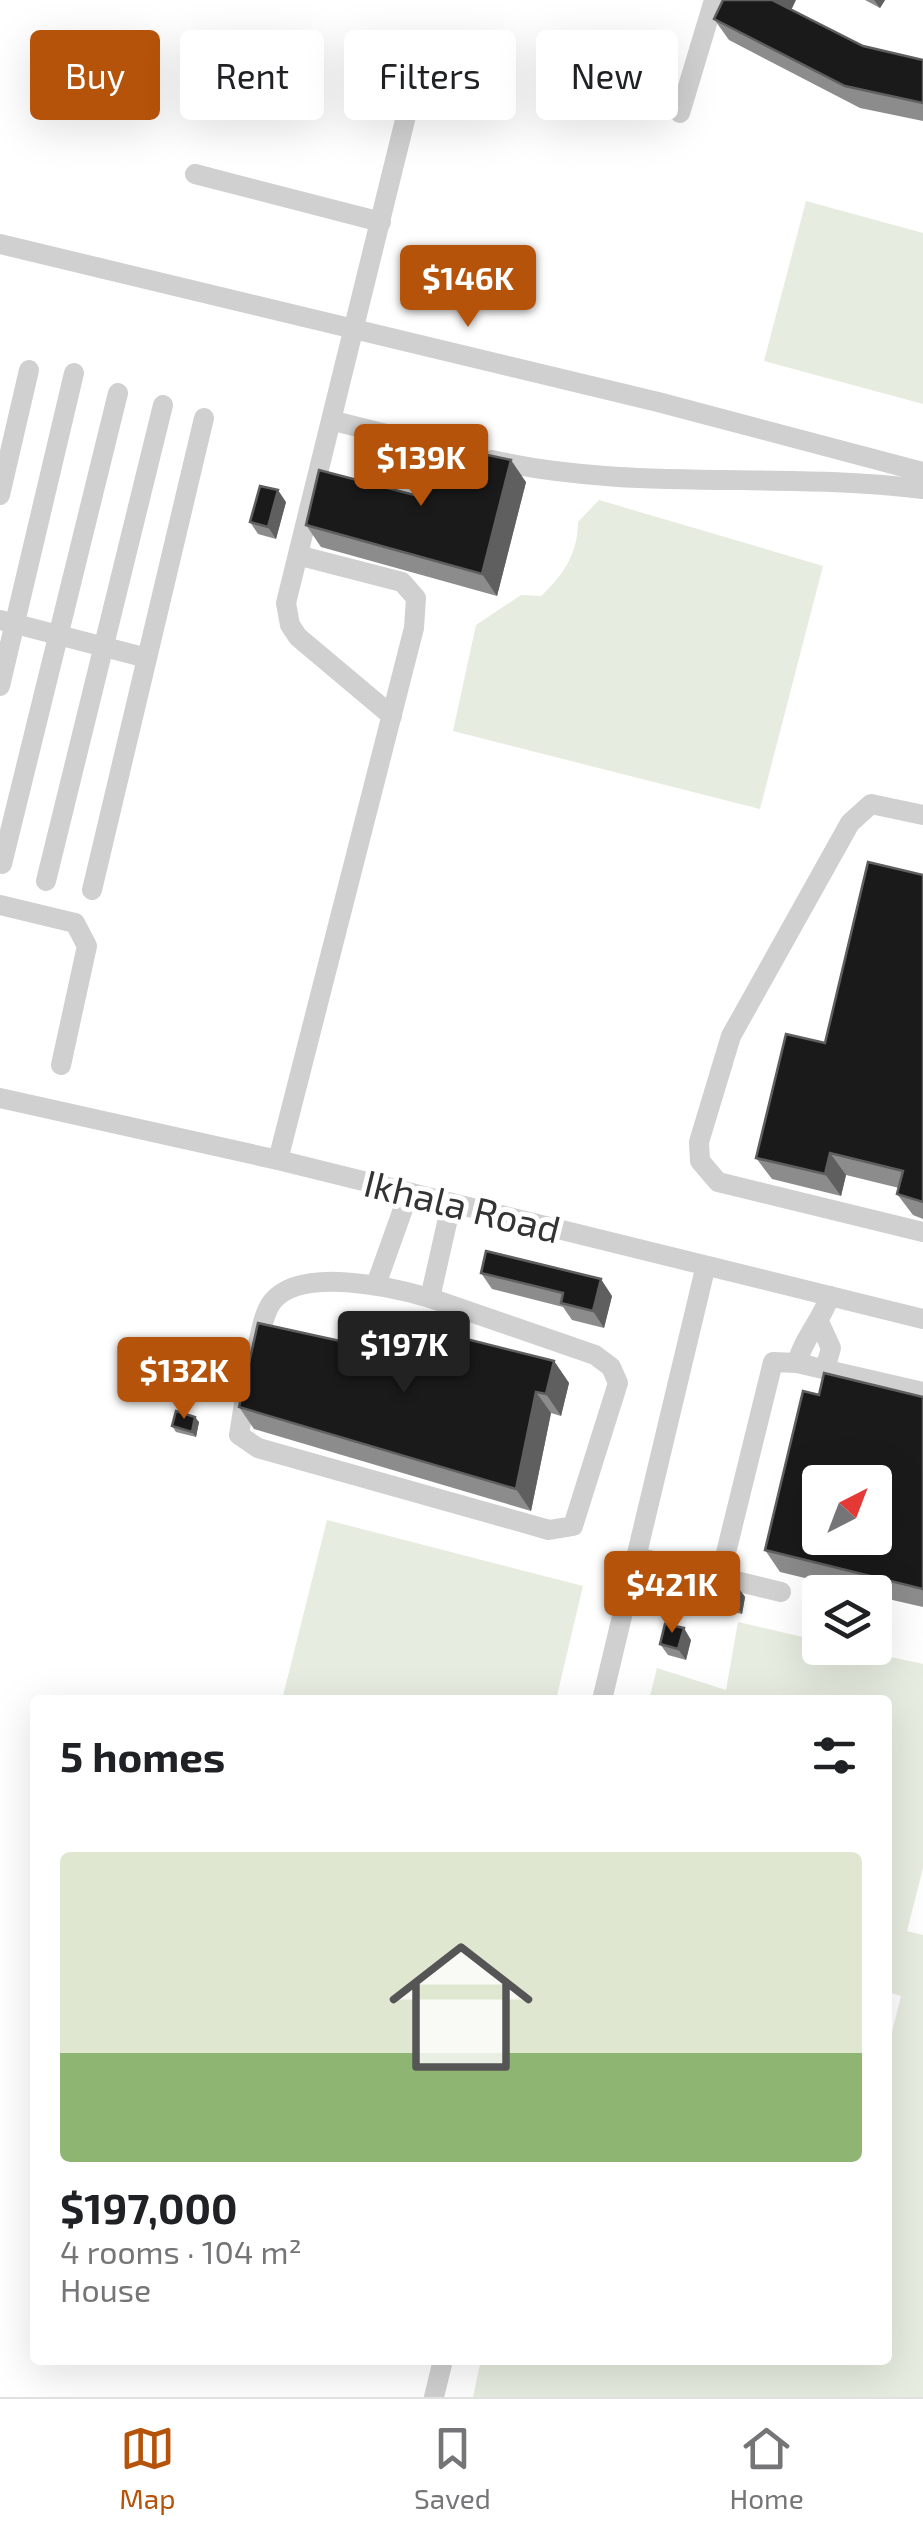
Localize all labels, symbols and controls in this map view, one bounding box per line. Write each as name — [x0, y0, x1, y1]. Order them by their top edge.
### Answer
chip: Buy — [30, 30, 160, 120]
chip: Rent — [180, 30, 324, 120]
chip: Filters — [344, 30, 516, 120]
chip: New — [536, 30, 678, 120]
pin: $146K — [398, 245, 538, 330]
text: $146K — [422, 258, 514, 296]
pin: $139K — [351, 424, 491, 509]
text: $139K — [376, 437, 466, 475]
street label: Ikhala Road — [360, 1159, 565, 1252]
pin: $197K — [334, 1311, 474, 1396]
text: $197K — [360, 1324, 448, 1362]
pin: $132K — [114, 1337, 254, 1422]
text: $132K — [139, 1350, 229, 1388]
north arrow — [802, 1465, 892, 1555]
map controls — [802, 1465, 892, 1665]
pin: $421K — [602, 1551, 742, 1636]
text: $421K — [626, 1564, 718, 1602]
button: layers — [802, 1575, 892, 1665]
icon: filters — [807, 1728, 862, 1783]
text: 5 homes — [60, 1730, 225, 1780]
icon: home — [371, 1917, 551, 2097]
text: $197,000 — [60, 2182, 237, 2232]
text: 4 rooms · 104 m² — [60, 2232, 302, 2270]
text: House — [60, 2270, 151, 2308]
tab: Map — [119, 2421, 175, 2515]
tab: Saved — [414, 2421, 491, 2515]
tab: Home — [730, 2421, 804, 2515]

